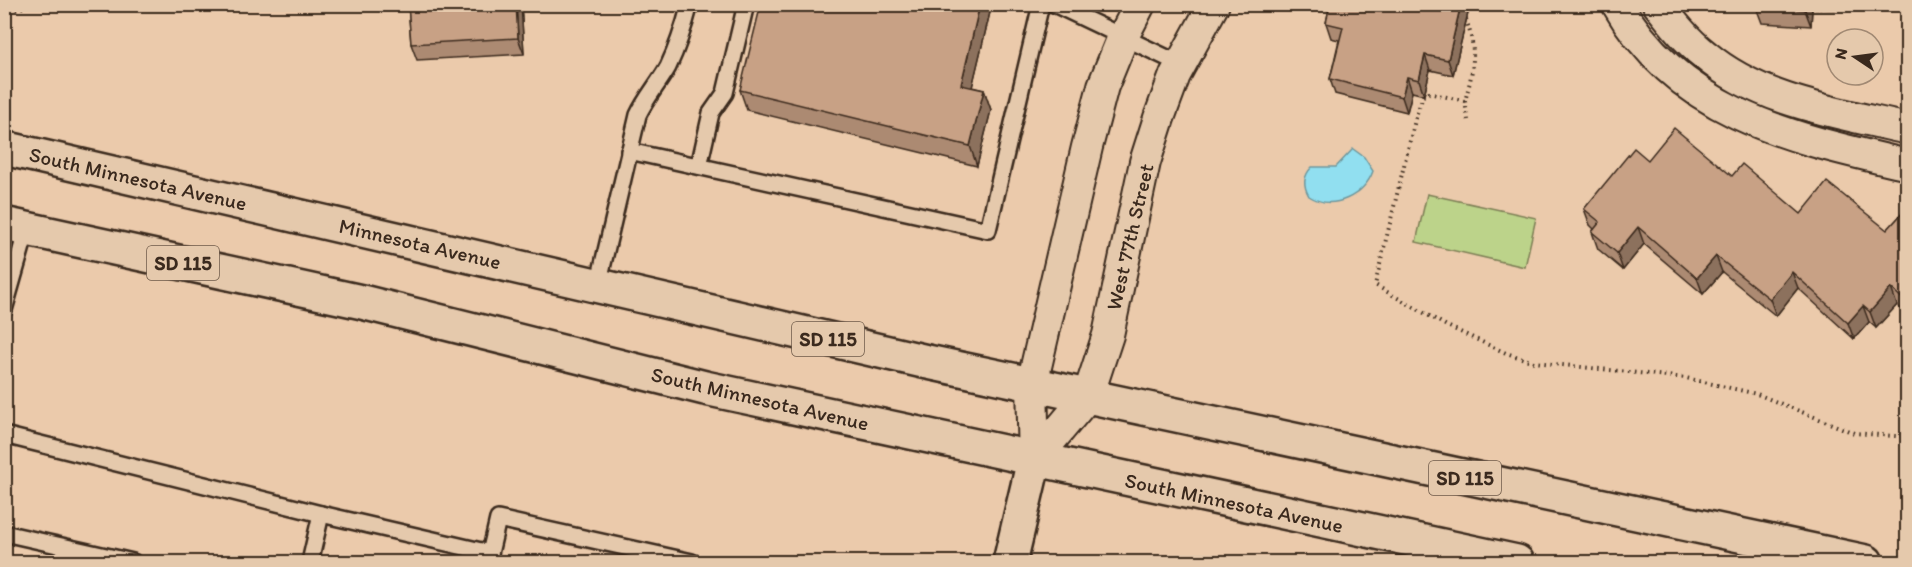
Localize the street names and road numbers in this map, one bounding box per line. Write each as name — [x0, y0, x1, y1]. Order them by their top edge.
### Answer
street label: South Minnesota Avenue — [27, 141, 249, 216]
street label: West 77th Street — [1100, 161, 1159, 313]
street label: Minnesota Avenue — [337, 213, 503, 274]
road number: SD 115 — [147, 246, 219, 280]
road number: SD 115 — [792, 322, 864, 356]
street label: South Minnesota Avenue — [649, 361, 871, 436]
road number: SD 115 — [1429, 461, 1501, 495]
street label: South Minnesota Avenue — [1123, 467, 1346, 538]

